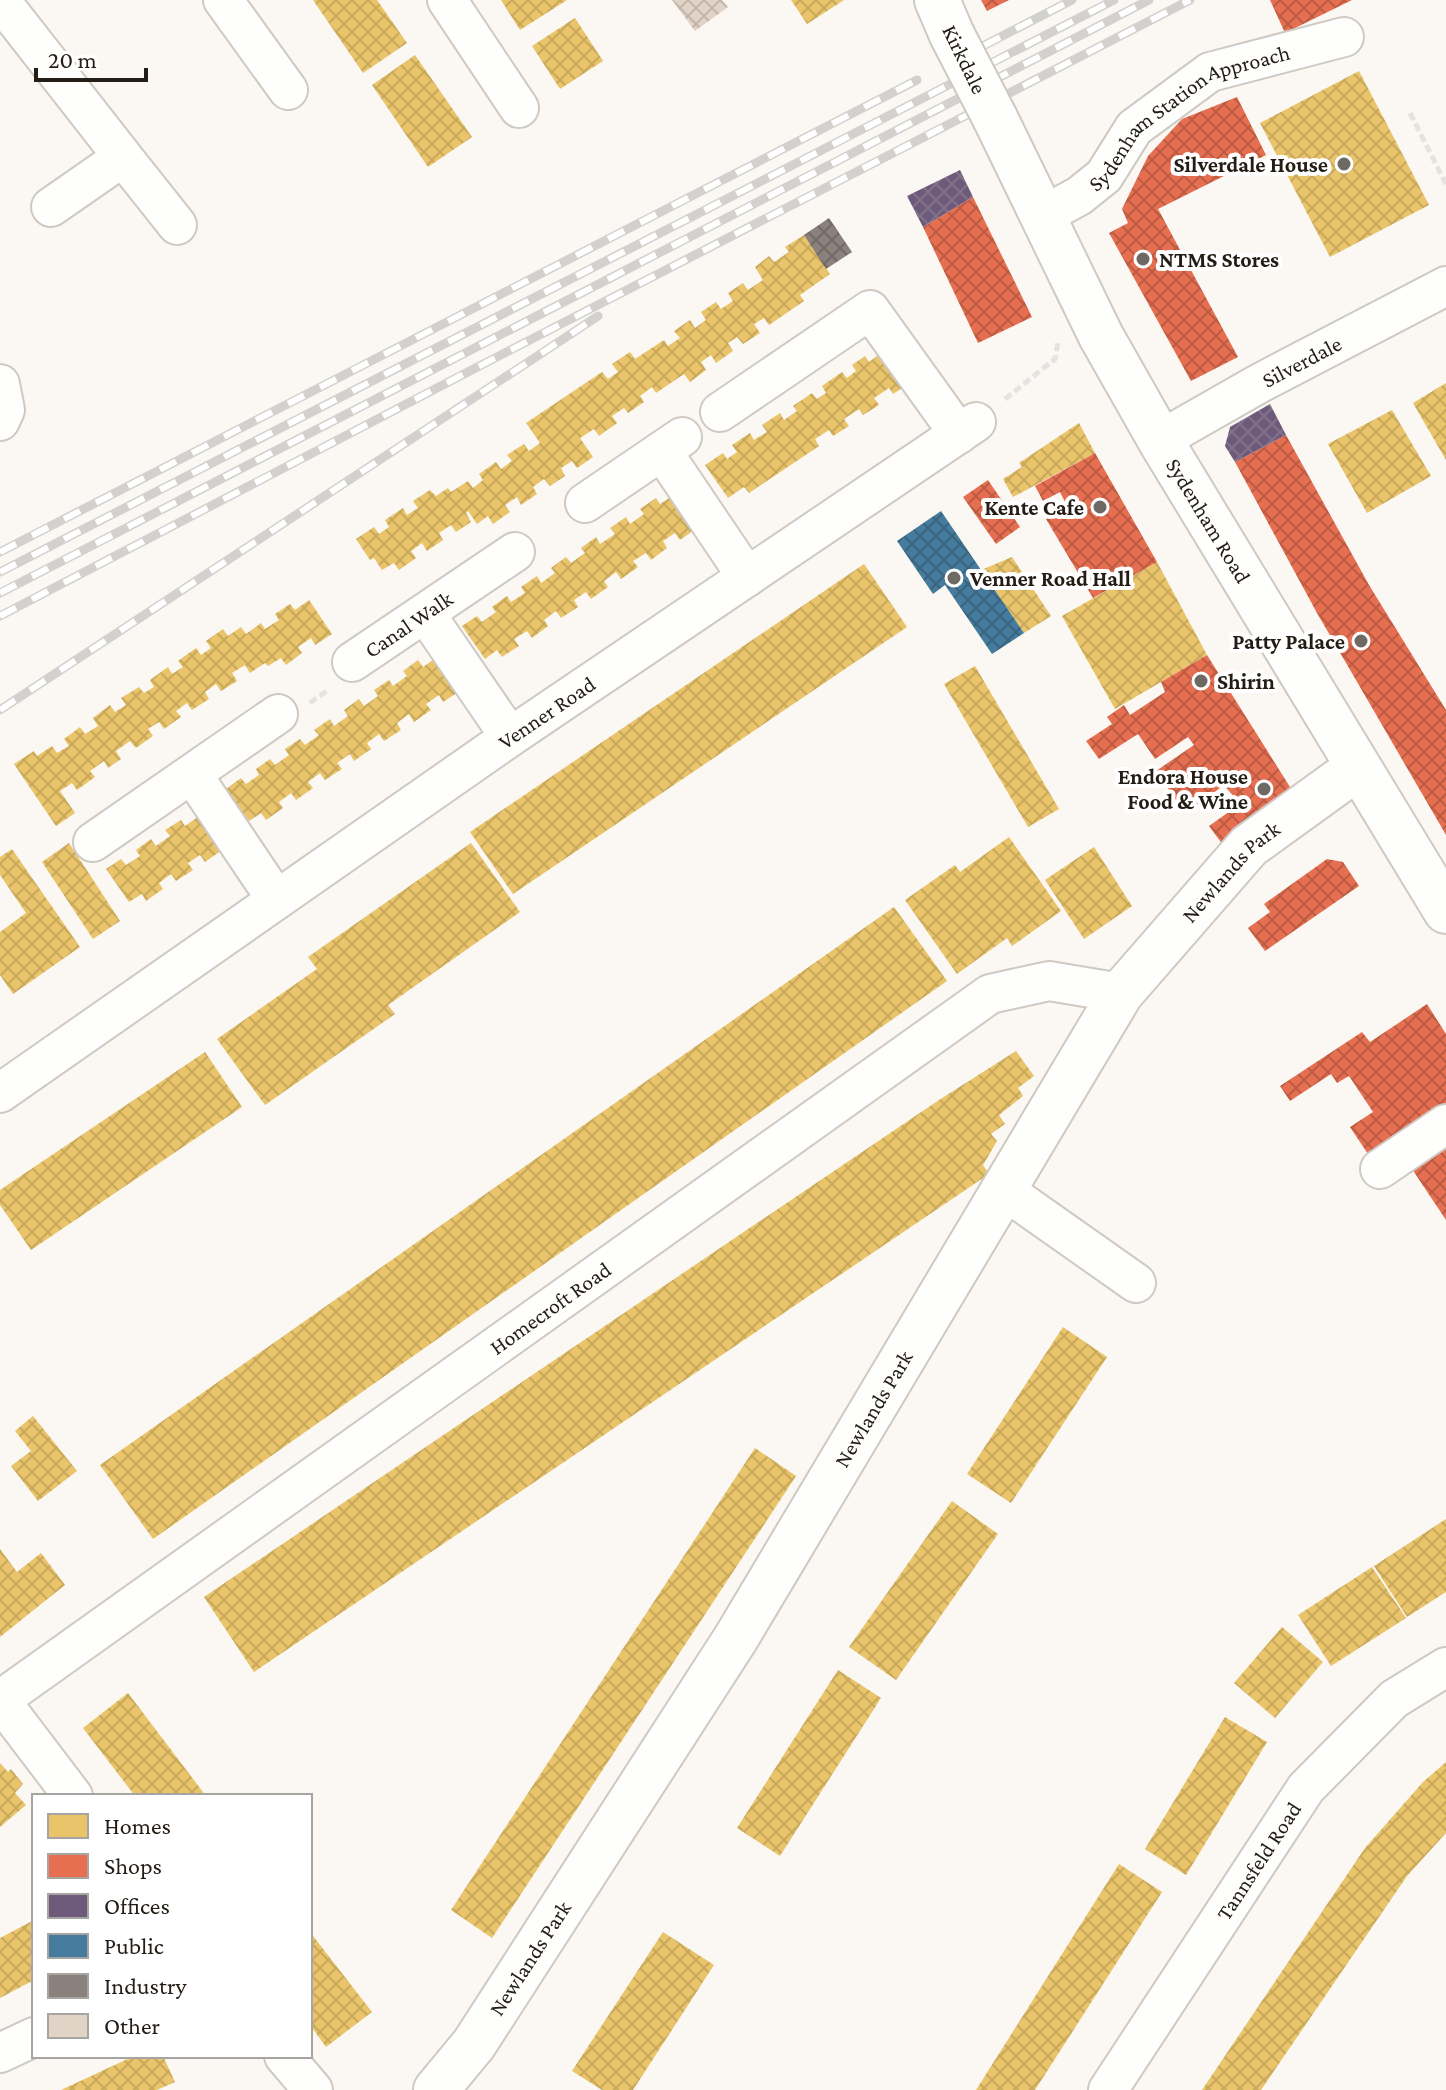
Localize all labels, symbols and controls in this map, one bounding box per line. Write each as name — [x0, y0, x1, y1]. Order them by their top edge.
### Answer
street label: Kirkdale — [937, 21, 992, 98]
scale bar — [36, 32, 146, 82]
street label: Sydenham Station Approach — [1084, 40, 1293, 197]
text: 20 m — [48, 46, 97, 73]
place label: Silverdale House — [1174, 152, 1328, 177]
marker: Silverdale House — [1335, 155, 1353, 173]
place label: NTMS Stores — [1159, 247, 1279, 272]
marker: NTMS Stores — [1134, 250, 1152, 268]
street label: Silverdale — [1258, 331, 1346, 393]
street label: Sydenham Road — [1161, 454, 1256, 588]
place label: Kente Cafe — [984, 495, 1084, 520]
marker: Kente Cafe — [1091, 498, 1109, 516]
place label: Venner Road Hall — [969, 566, 1131, 591]
marker: Venner Road Hall — [945, 569, 963, 587]
street label: Canal Walk — [360, 586, 458, 663]
place label: Patty Palace — [1232, 629, 1345, 654]
marker: Patty Palace — [1352, 632, 1370, 650]
place label: Shirin — [1217, 669, 1275, 694]
street label: Venner Road — [494, 671, 600, 754]
marker: Shirin — [1192, 672, 1210, 690]
place label: Endora House Food & Wine — [1118, 764, 1248, 814]
marker: Endora House Food & Wine — [1255, 780, 1273, 798]
street label: Newlands Park — [1176, 816, 1285, 927]
street label: Homecroft Road — [485, 1256, 616, 1360]
street label: Newlands Park — [829, 1346, 918, 1472]
legend — [32, 1794, 312, 2058]
street label: Tannsfeld Road — [1211, 1797, 1307, 1925]
text: Homes — [104, 1812, 171, 1839]
text: Shops — [104, 1852, 162, 1879]
text: Offices — [104, 1892, 170, 1919]
street label: Newlands Park — [484, 1896, 576, 2020]
text: Public — [104, 1932, 164, 1959]
text: Industry — [104, 1972, 187, 1999]
text: Other — [104, 2012, 160, 2039]

